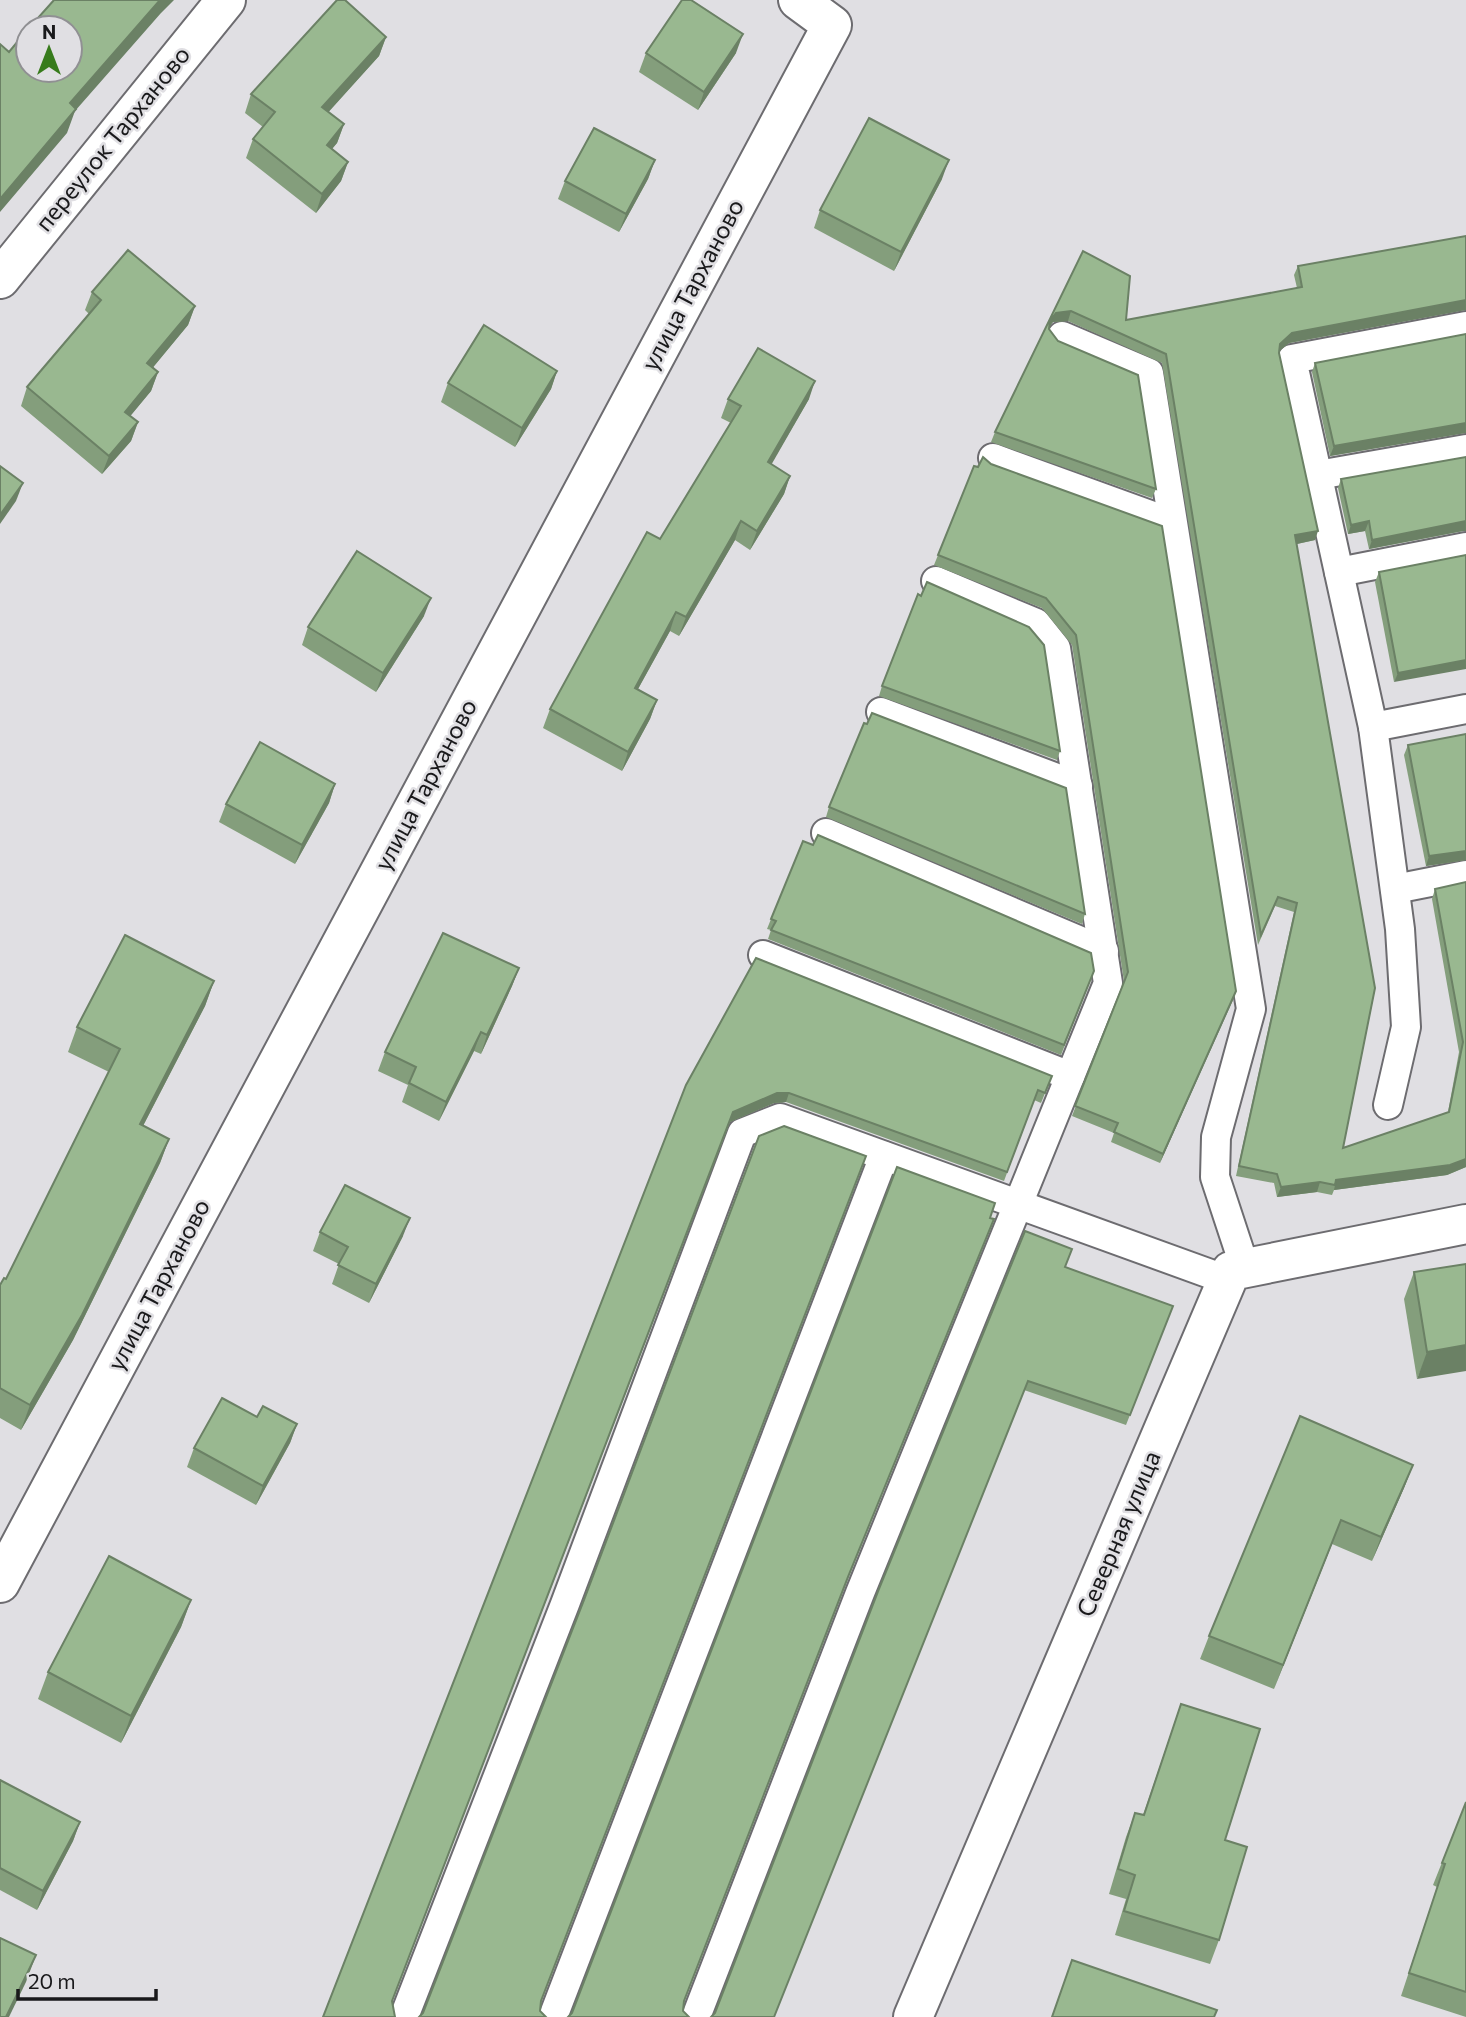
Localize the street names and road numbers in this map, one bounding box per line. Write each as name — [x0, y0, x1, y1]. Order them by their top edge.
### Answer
street label: переулок Тарханово — [28, 40, 195, 236]
street label: улица Тарханово — [634, 194, 749, 375]
street label: улица Тарханово — [367, 694, 482, 875]
street label: улица Тарханово — [100, 1194, 215, 1375]
street label: Северная улица — [1070, 1446, 1166, 1621]

